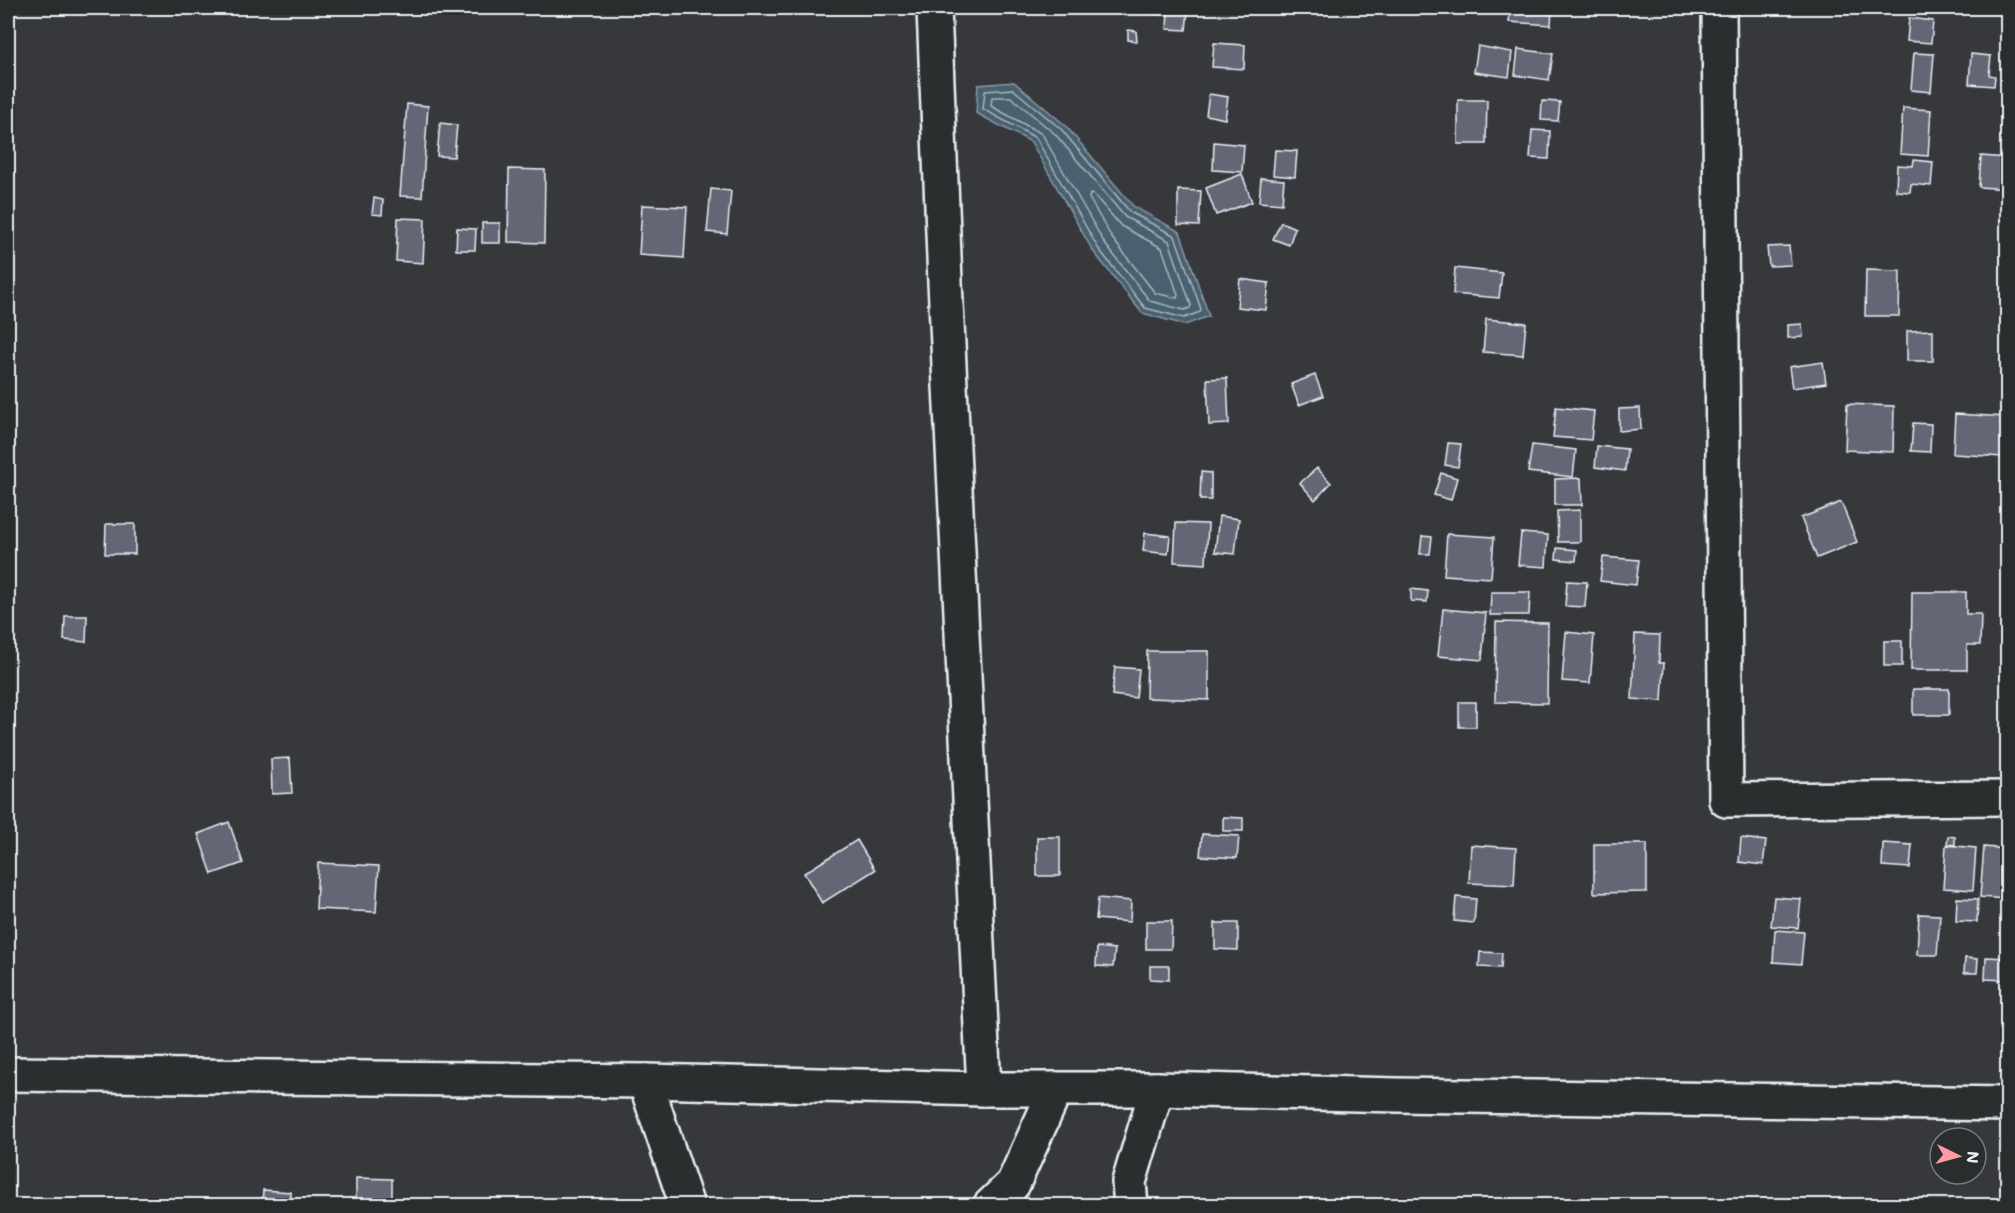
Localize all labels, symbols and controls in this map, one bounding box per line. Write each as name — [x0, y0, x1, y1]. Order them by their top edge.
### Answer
north arrow — [1928, 1126, 1988, 1186]
text: N — [1962, 1150, 1984, 1164]

